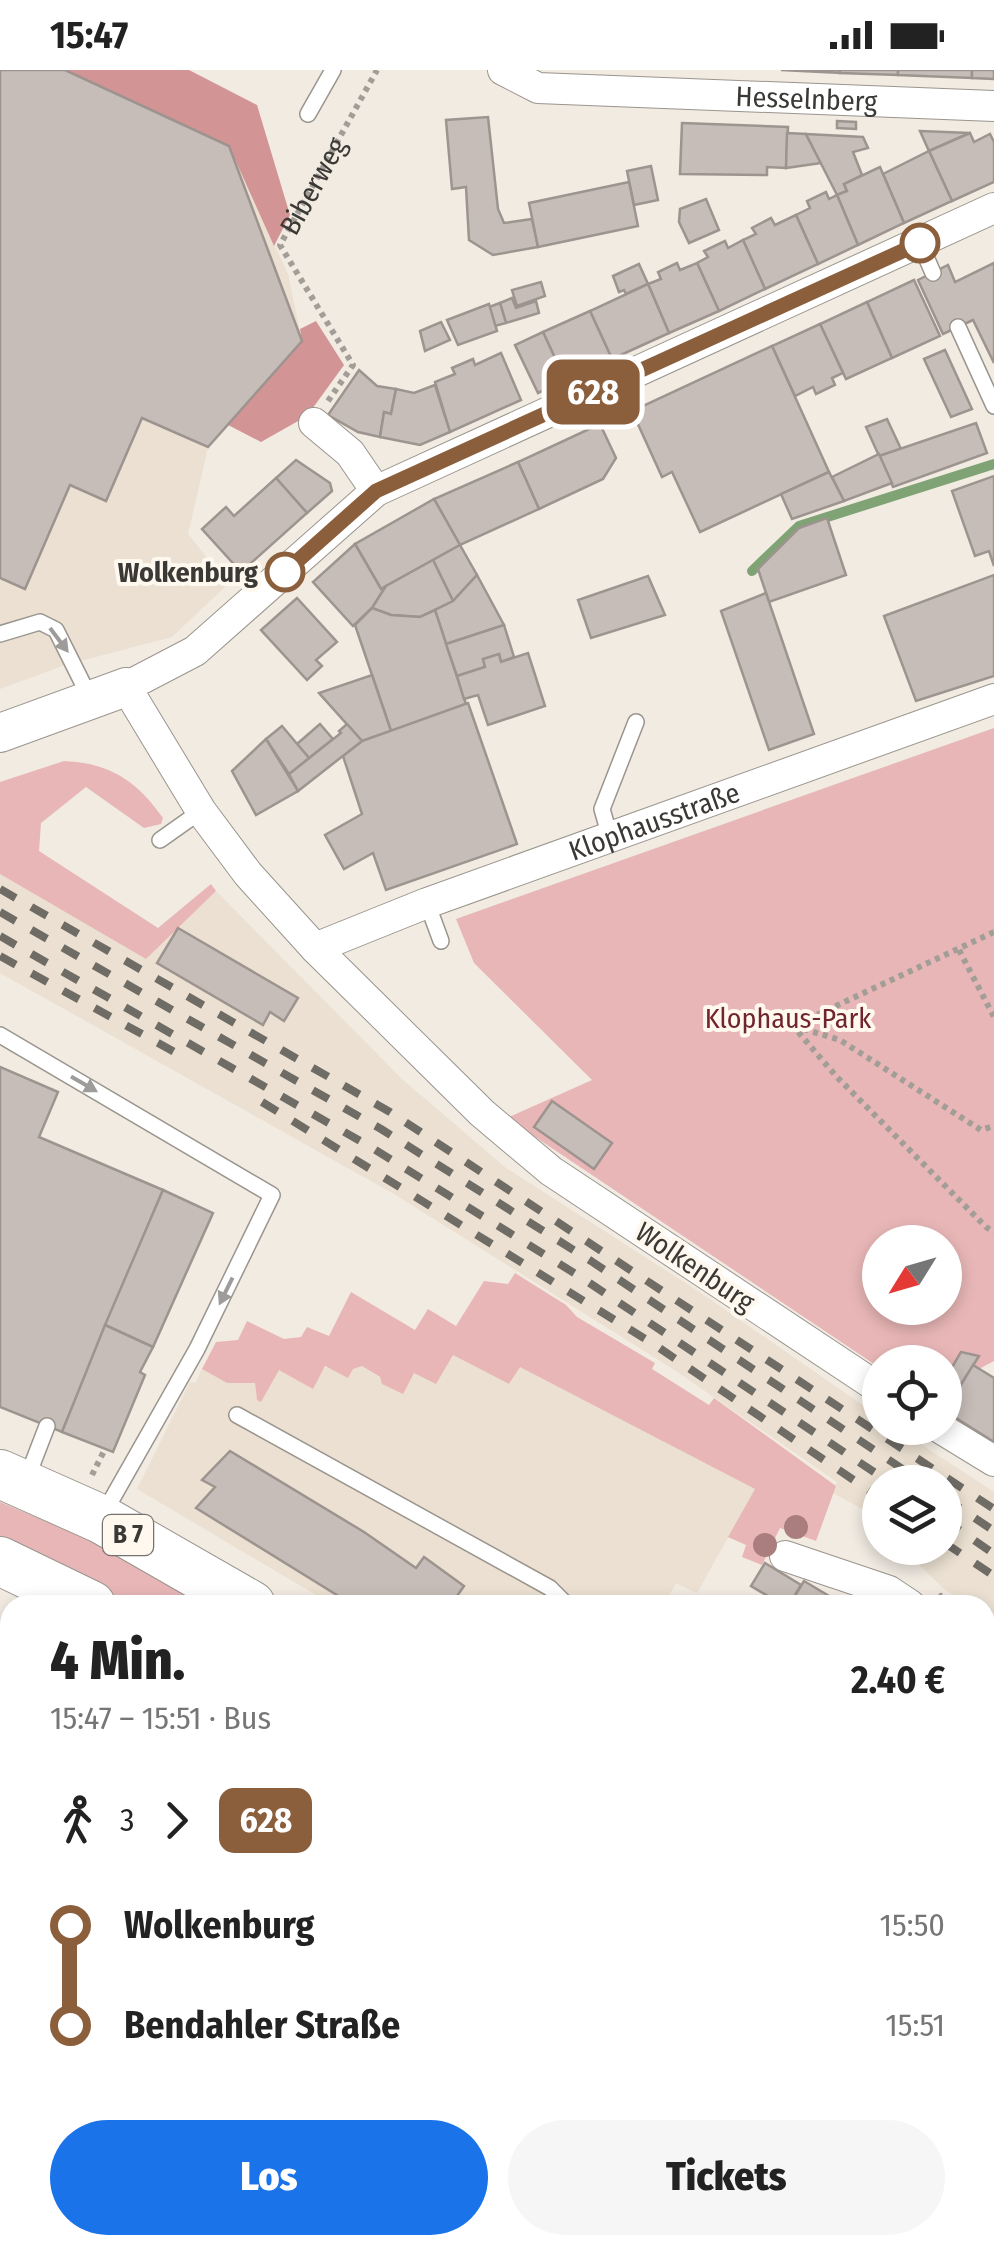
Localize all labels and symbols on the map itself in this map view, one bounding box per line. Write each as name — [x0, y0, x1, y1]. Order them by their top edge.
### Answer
street label: Hesselnberg — [735, 79, 879, 118]
street label: Biberweg — [273, 131, 353, 240]
unlabelled marker — [901, 224, 939, 262]
line badge: 628 — [536, 360, 650, 424]
marker: Wolkenburg — [266, 553, 304, 591]
place label: Wolkenburg — [118, 556, 258, 589]
one-way arrow — [48, 626, 69, 653]
street label: Klophausstraße — [564, 775, 744, 867]
park label: Klophaus-Park — [705, 1002, 872, 1035]
one-way arrow — [70, 1075, 98, 1092]
street label: Wolkenburg — [629, 1215, 761, 1319]
north arrow — [862, 1225, 962, 1325]
one-way arrow — [217, 1276, 234, 1305]
road number: B 7 — [103, 1515, 153, 1555]

